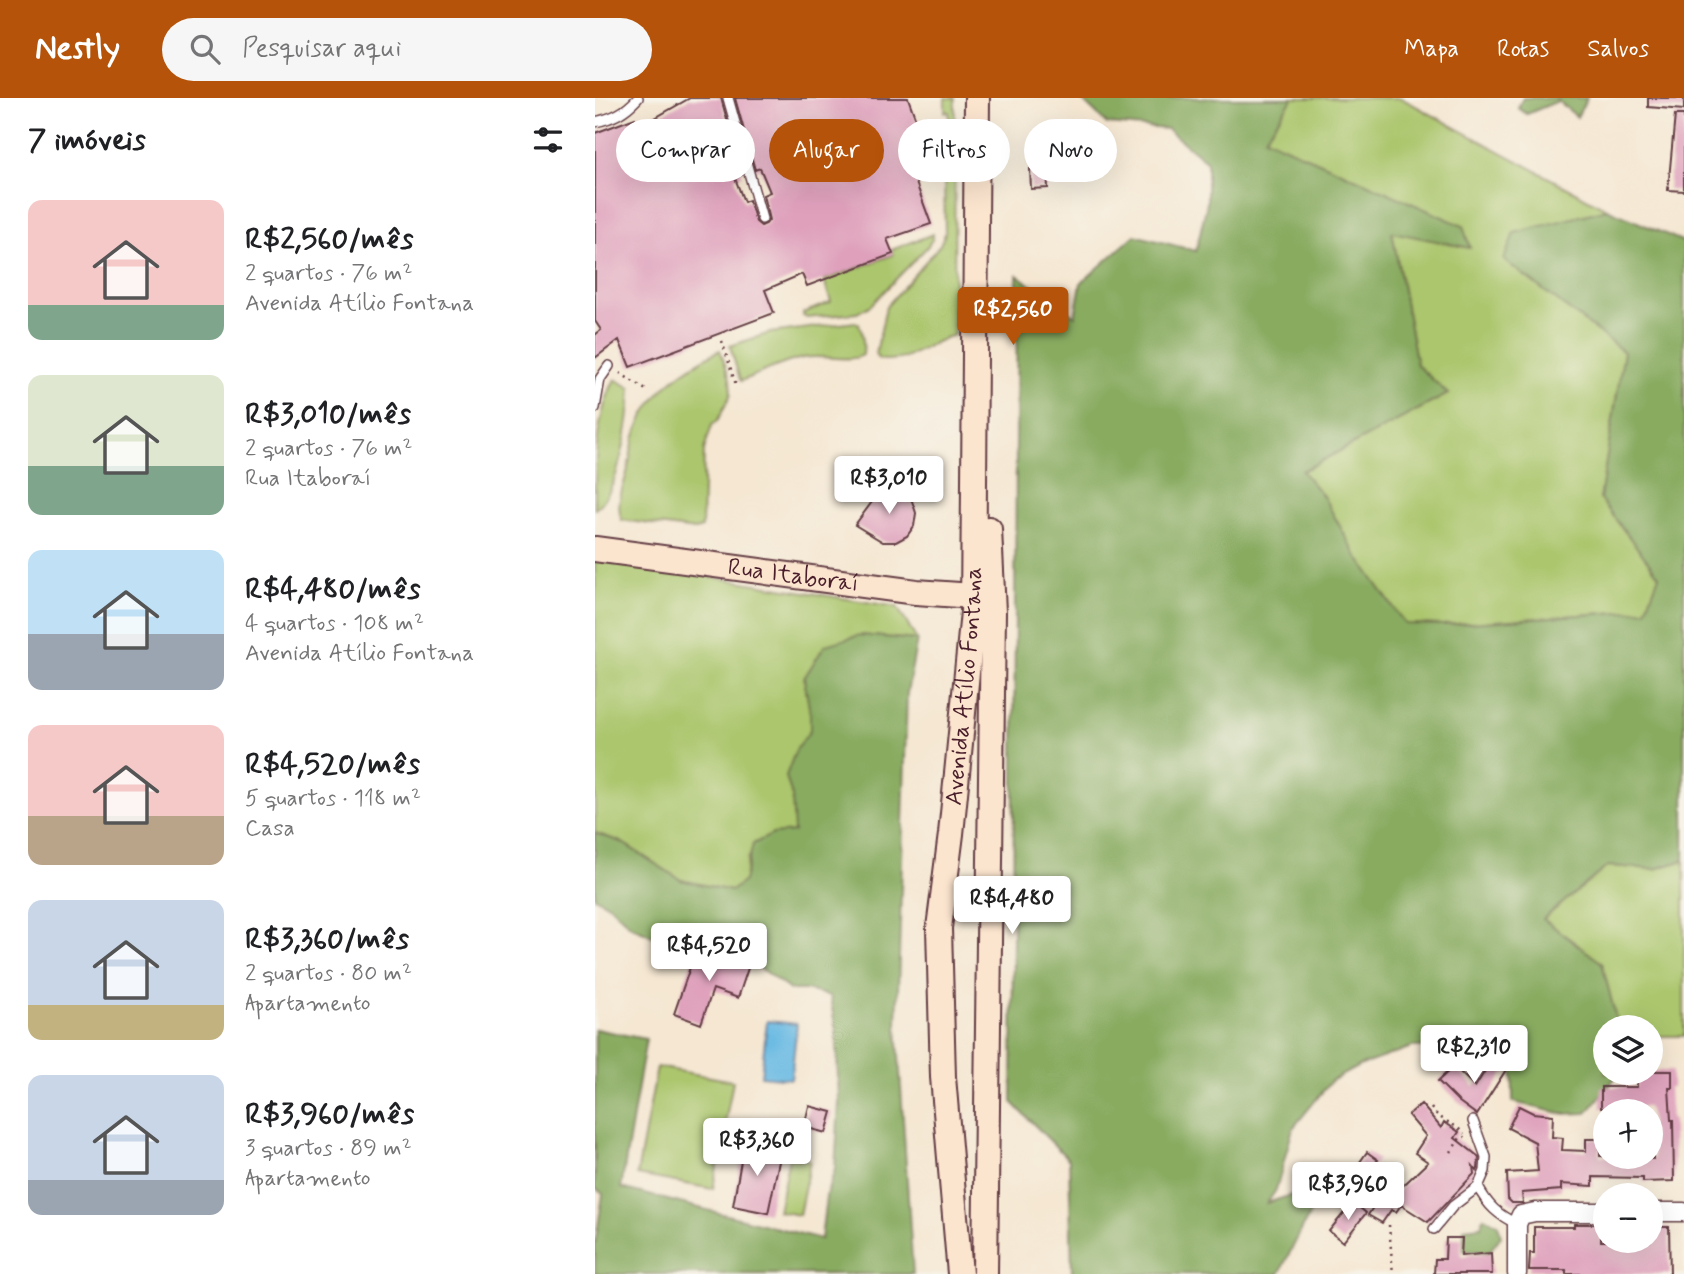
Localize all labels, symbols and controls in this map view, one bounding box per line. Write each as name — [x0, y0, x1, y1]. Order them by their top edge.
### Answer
search box — [162, 18, 652, 81]
text: Nestly — [35, 27, 120, 71]
icon: search — [186, 30, 224, 68]
text: Pesquisar aqui — [242, 32, 401, 66]
text: Mapa — [1404, 34, 1459, 65]
text: Rotas — [1497, 34, 1549, 65]
text: Salvos — [1587, 34, 1649, 65]
chip: Comprar — [616, 119, 755, 182]
chip: Alugar — [769, 119, 884, 182]
chip: Filtros — [898, 119, 1010, 182]
chip: Novo — [1024, 119, 1117, 182]
text: 7 imóveis — [28, 121, 146, 160]
icon: filters — [529, 121, 567, 159]
text: R$2,560/mês — [245, 220, 413, 259]
icon: home — [84, 228, 168, 312]
text: 2 quartos · 76 m² — [245, 259, 413, 289]
pin: R$2,560 — [948, 288, 1078, 347]
text: Avenida Atílio Fontana — [245, 289, 474, 319]
text: R$2,560 — [973, 295, 1053, 325]
text: R$3,010/mês — [245, 395, 411, 434]
icon: home — [84, 403, 168, 487]
text: 2 quartos · 76 m² — [245, 434, 413, 464]
pin: R$3,010 — [824, 456, 954, 516]
text: Rua Itaboraí — [245, 464, 371, 494]
text: R$3,010 — [850, 464, 928, 494]
street label: Rua Itaboraí — [726, 551, 861, 600]
street label: Avenida Atílio Fontana — [938, 567, 989, 807]
text: R$4,480/mês — [245, 570, 421, 609]
icon: home — [84, 578, 168, 662]
text: 4 quartos · 108 m² — [245, 609, 424, 639]
text: Avenida Atílio Fontana — [245, 639, 474, 669]
text: R$4,520/mês — [245, 745, 420, 784]
icon: home — [84, 753, 168, 837]
text: 5 quartos · 118 m² — [245, 784, 421, 814]
text: Casa — [245, 814, 295, 844]
pin: R$4,480 — [947, 876, 1077, 936]
text: R$4,480 — [970, 884, 1054, 914]
text: R$3,360/mês — [245, 920, 409, 959]
pin: R$4,520 — [644, 924, 774, 983]
icon: home — [84, 928, 168, 1012]
text: R$4,520 — [667, 931, 751, 961]
text: 2 quartos · 80 m² — [245, 959, 412, 989]
text: Apartamento — [245, 989, 371, 1019]
map controls — [1593, 1015, 1663, 1253]
button: layers — [1593, 1015, 1663, 1085]
pin: R$2,310 — [1409, 1026, 1539, 1085]
text: R$2,310 — [1437, 1033, 1511, 1063]
text: R$3,960/mês — [245, 1095, 414, 1134]
button: + — [1593, 1099, 1663, 1169]
icon: home — [84, 1103, 168, 1187]
pin: R$3,360 — [692, 1118, 822, 1178]
text: R$3,360 — [719, 1126, 795, 1156]
text: 3 quartos · 89 m² — [245, 1134, 412, 1164]
pin: R$3,960 — [1283, 1162, 1413, 1222]
text: Apartamento — [245, 1164, 371, 1194]
text: R$3,960 — [1308, 1170, 1388, 1200]
button: − — [1593, 1183, 1663, 1253]

